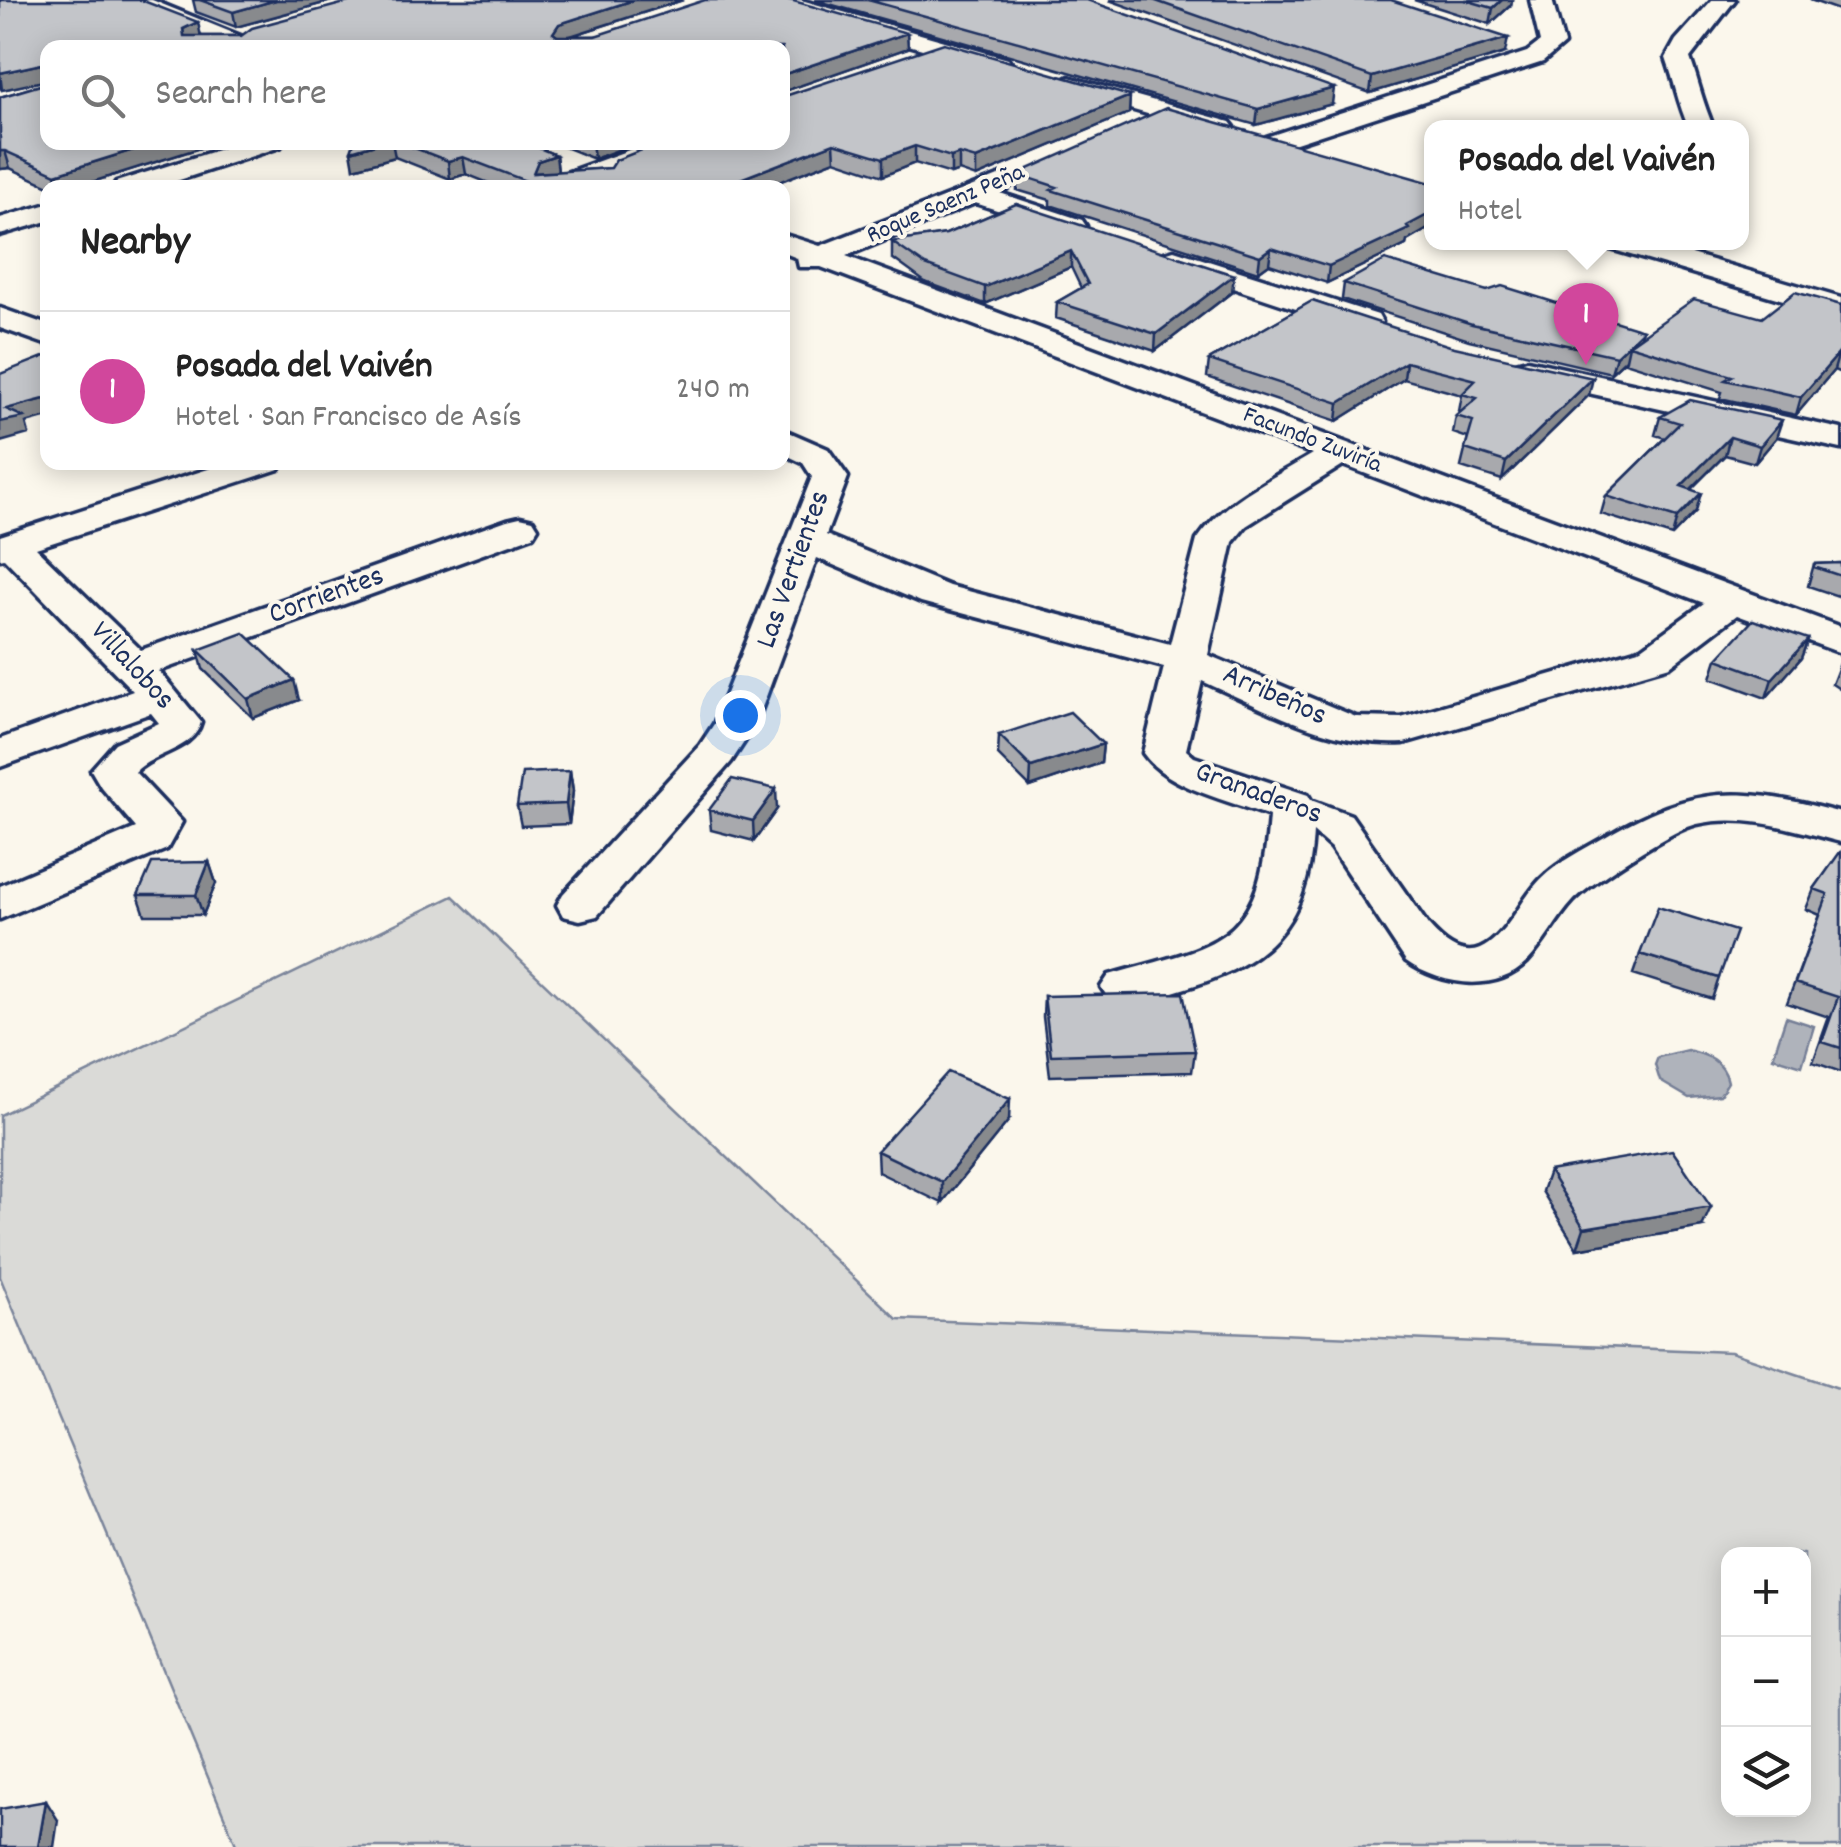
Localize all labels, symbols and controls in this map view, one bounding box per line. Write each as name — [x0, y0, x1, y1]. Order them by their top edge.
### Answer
search box — [40, 40, 790, 150]
icon: search — [75, 68, 130, 123]
text: Search here — [155, 68, 327, 123]
popup — [1424, 120, 1749, 250]
text: Posada del Vaivén — [1458, 135, 1715, 190]
street label: Roque Saenz Peña — [862, 155, 1032, 254]
text: Hotel — [1458, 190, 1522, 236]
text: Nearby — [80, 215, 190, 275]
pin: 1 — [1554, 282, 1618, 365]
text: Posada del Vaivén — [175, 341, 432, 396]
text: 1 — [109, 368, 116, 414]
text: 240 m — [676, 368, 750, 414]
text: Hotel · San Francisco de Asís — [175, 396, 522, 442]
street label: Facundo Zuviría — [1237, 398, 1388, 484]
street label: Las Vertientes — [747, 485, 843, 655]
street label: Corrientes — [263, 556, 391, 638]
street label: Villalobos — [79, 613, 183, 721]
street label: Arribeños — [1215, 655, 1333, 739]
your location — [715, 690, 766, 741]
street label: Granaderos — [1188, 752, 1328, 838]
map controls — [1721, 1547, 1811, 1817]
button: + — [1721, 1547, 1811, 1637]
button: − — [1721, 1637, 1811, 1727]
button: layers — [1721, 1727, 1811, 1817]

